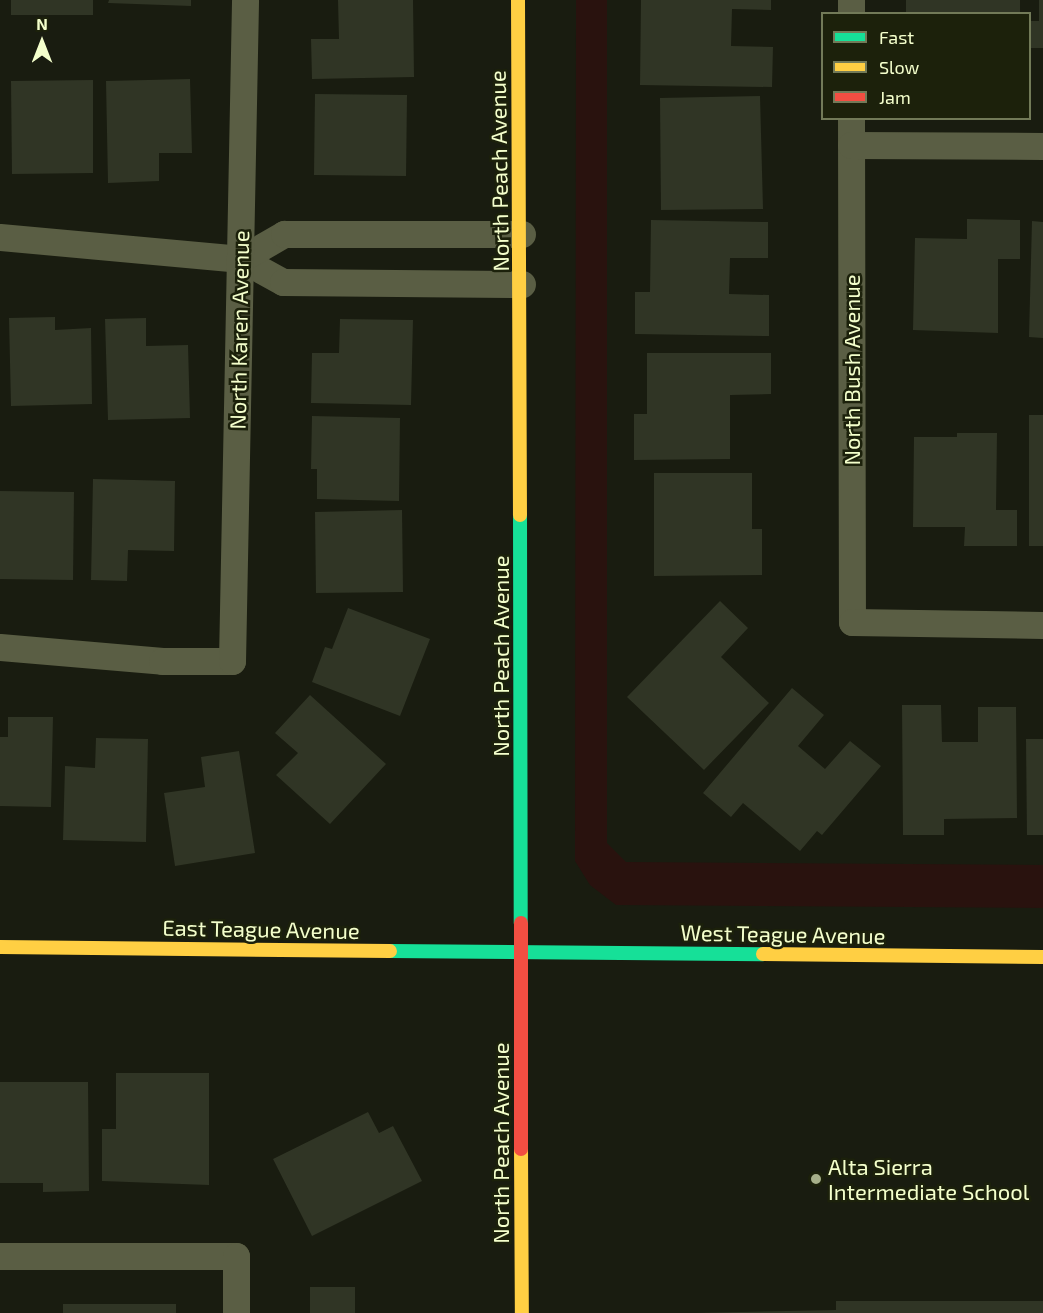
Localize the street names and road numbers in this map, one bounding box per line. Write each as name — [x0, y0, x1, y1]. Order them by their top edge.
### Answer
street label: North Peach Avenue — [484, 70, 514, 272]
street label: North Karen Avenue — [224, 230, 254, 430]
street label: North Bush Avenue — [839, 274, 865, 466]
street label: North Peach Avenue — [488, 555, 514, 757]
street label: East Teague Avenue — [162, 914, 360, 944]
street label: West Teague Avenue — [680, 919, 886, 949]
street label: North Peach Avenue — [488, 1042, 514, 1244]

